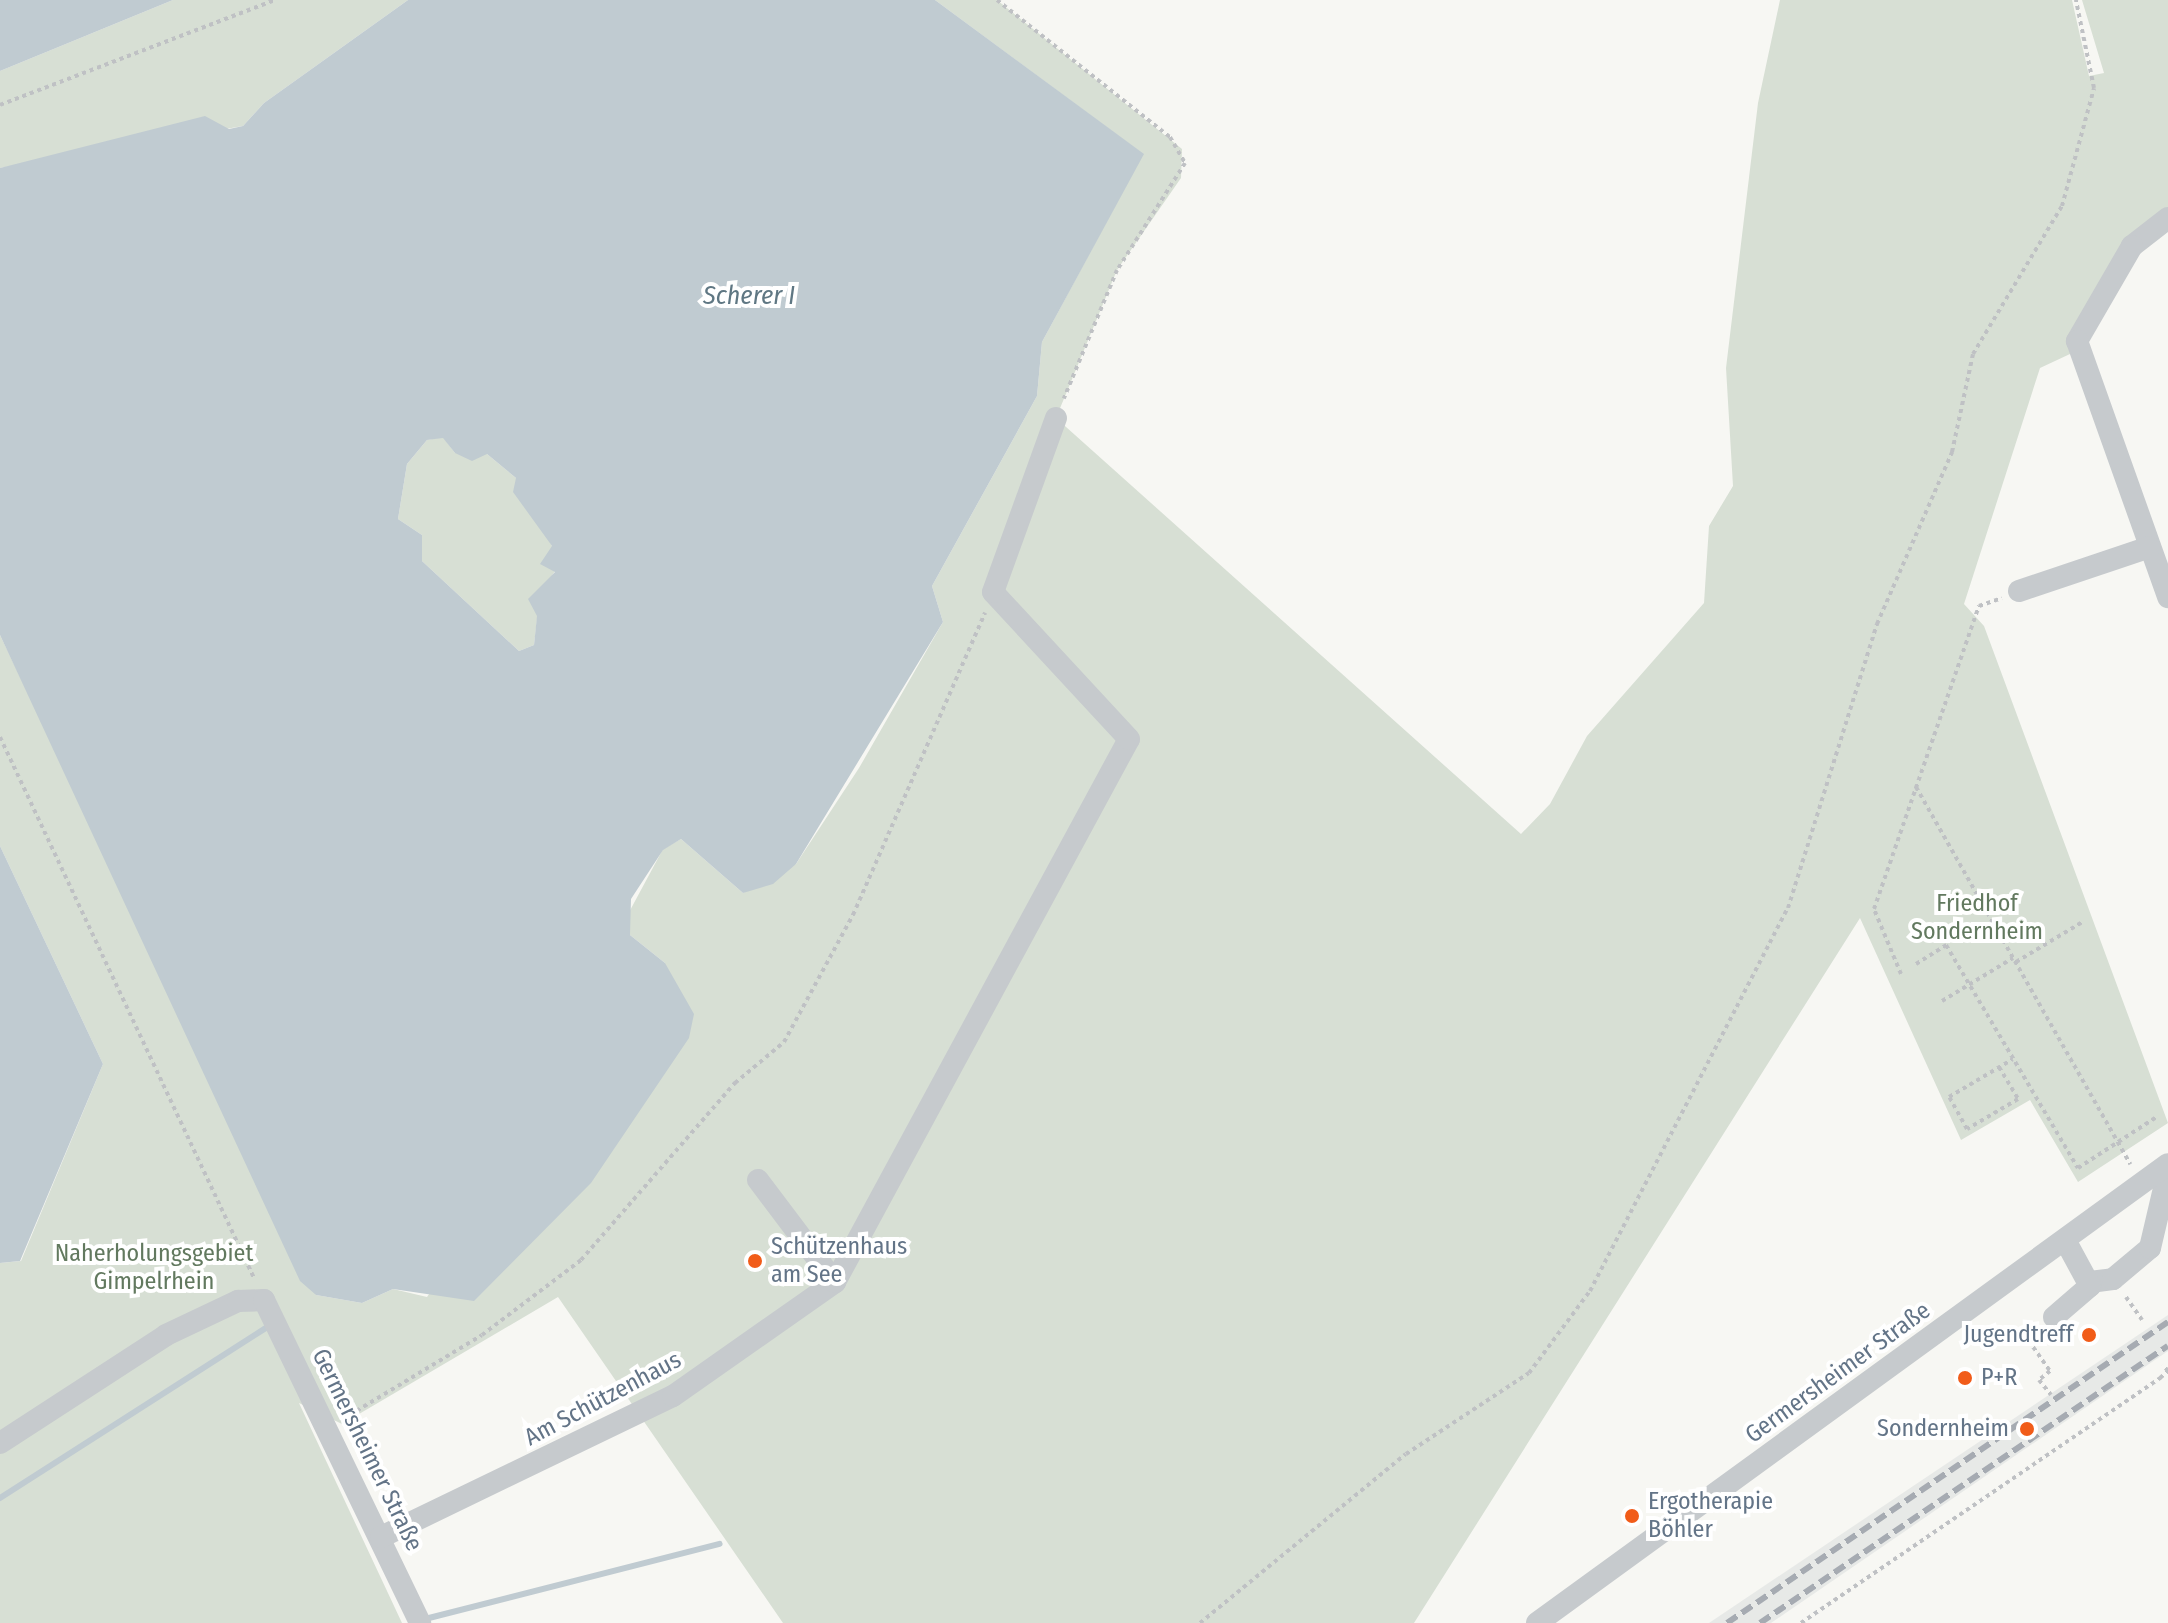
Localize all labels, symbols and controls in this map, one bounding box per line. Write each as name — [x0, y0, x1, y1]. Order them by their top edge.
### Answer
water label: Scherer I — [703, 280, 795, 312]
park label: Friedhof Sondernheim — [1911, 890, 2043, 946]
place label: Schützenhaus am See — [771, 1233, 907, 1289]
park label: Naherholungsgebiet Gimpelrhein — [55, 1240, 253, 1296]
marker: Schützenhaus am See — [746, 1252, 764, 1270]
street label: Germersheimer Straße — [1740, 1296, 1936, 1450]
place label: Jugendtreff — [1964, 1321, 2073, 1349]
marker: Jugendtreff — [2080, 1326, 2098, 1344]
street label: Germersheimer Straße — [306, 1344, 428, 1556]
street label: Am Schützenhaus — [520, 1346, 686, 1452]
place label: P+R — [1981, 1364, 2017, 1392]
marker: P+R — [1956, 1369, 1974, 1387]
place label: Sondernheim — [1877, 1415, 2009, 1443]
marker: Sondernheim — [2016, 1418, 2038, 1440]
place label: Ergotherapie Böhler — [1648, 1488, 1773, 1544]
marker: Ergotherapie Böhler — [1623, 1507, 1641, 1525]

